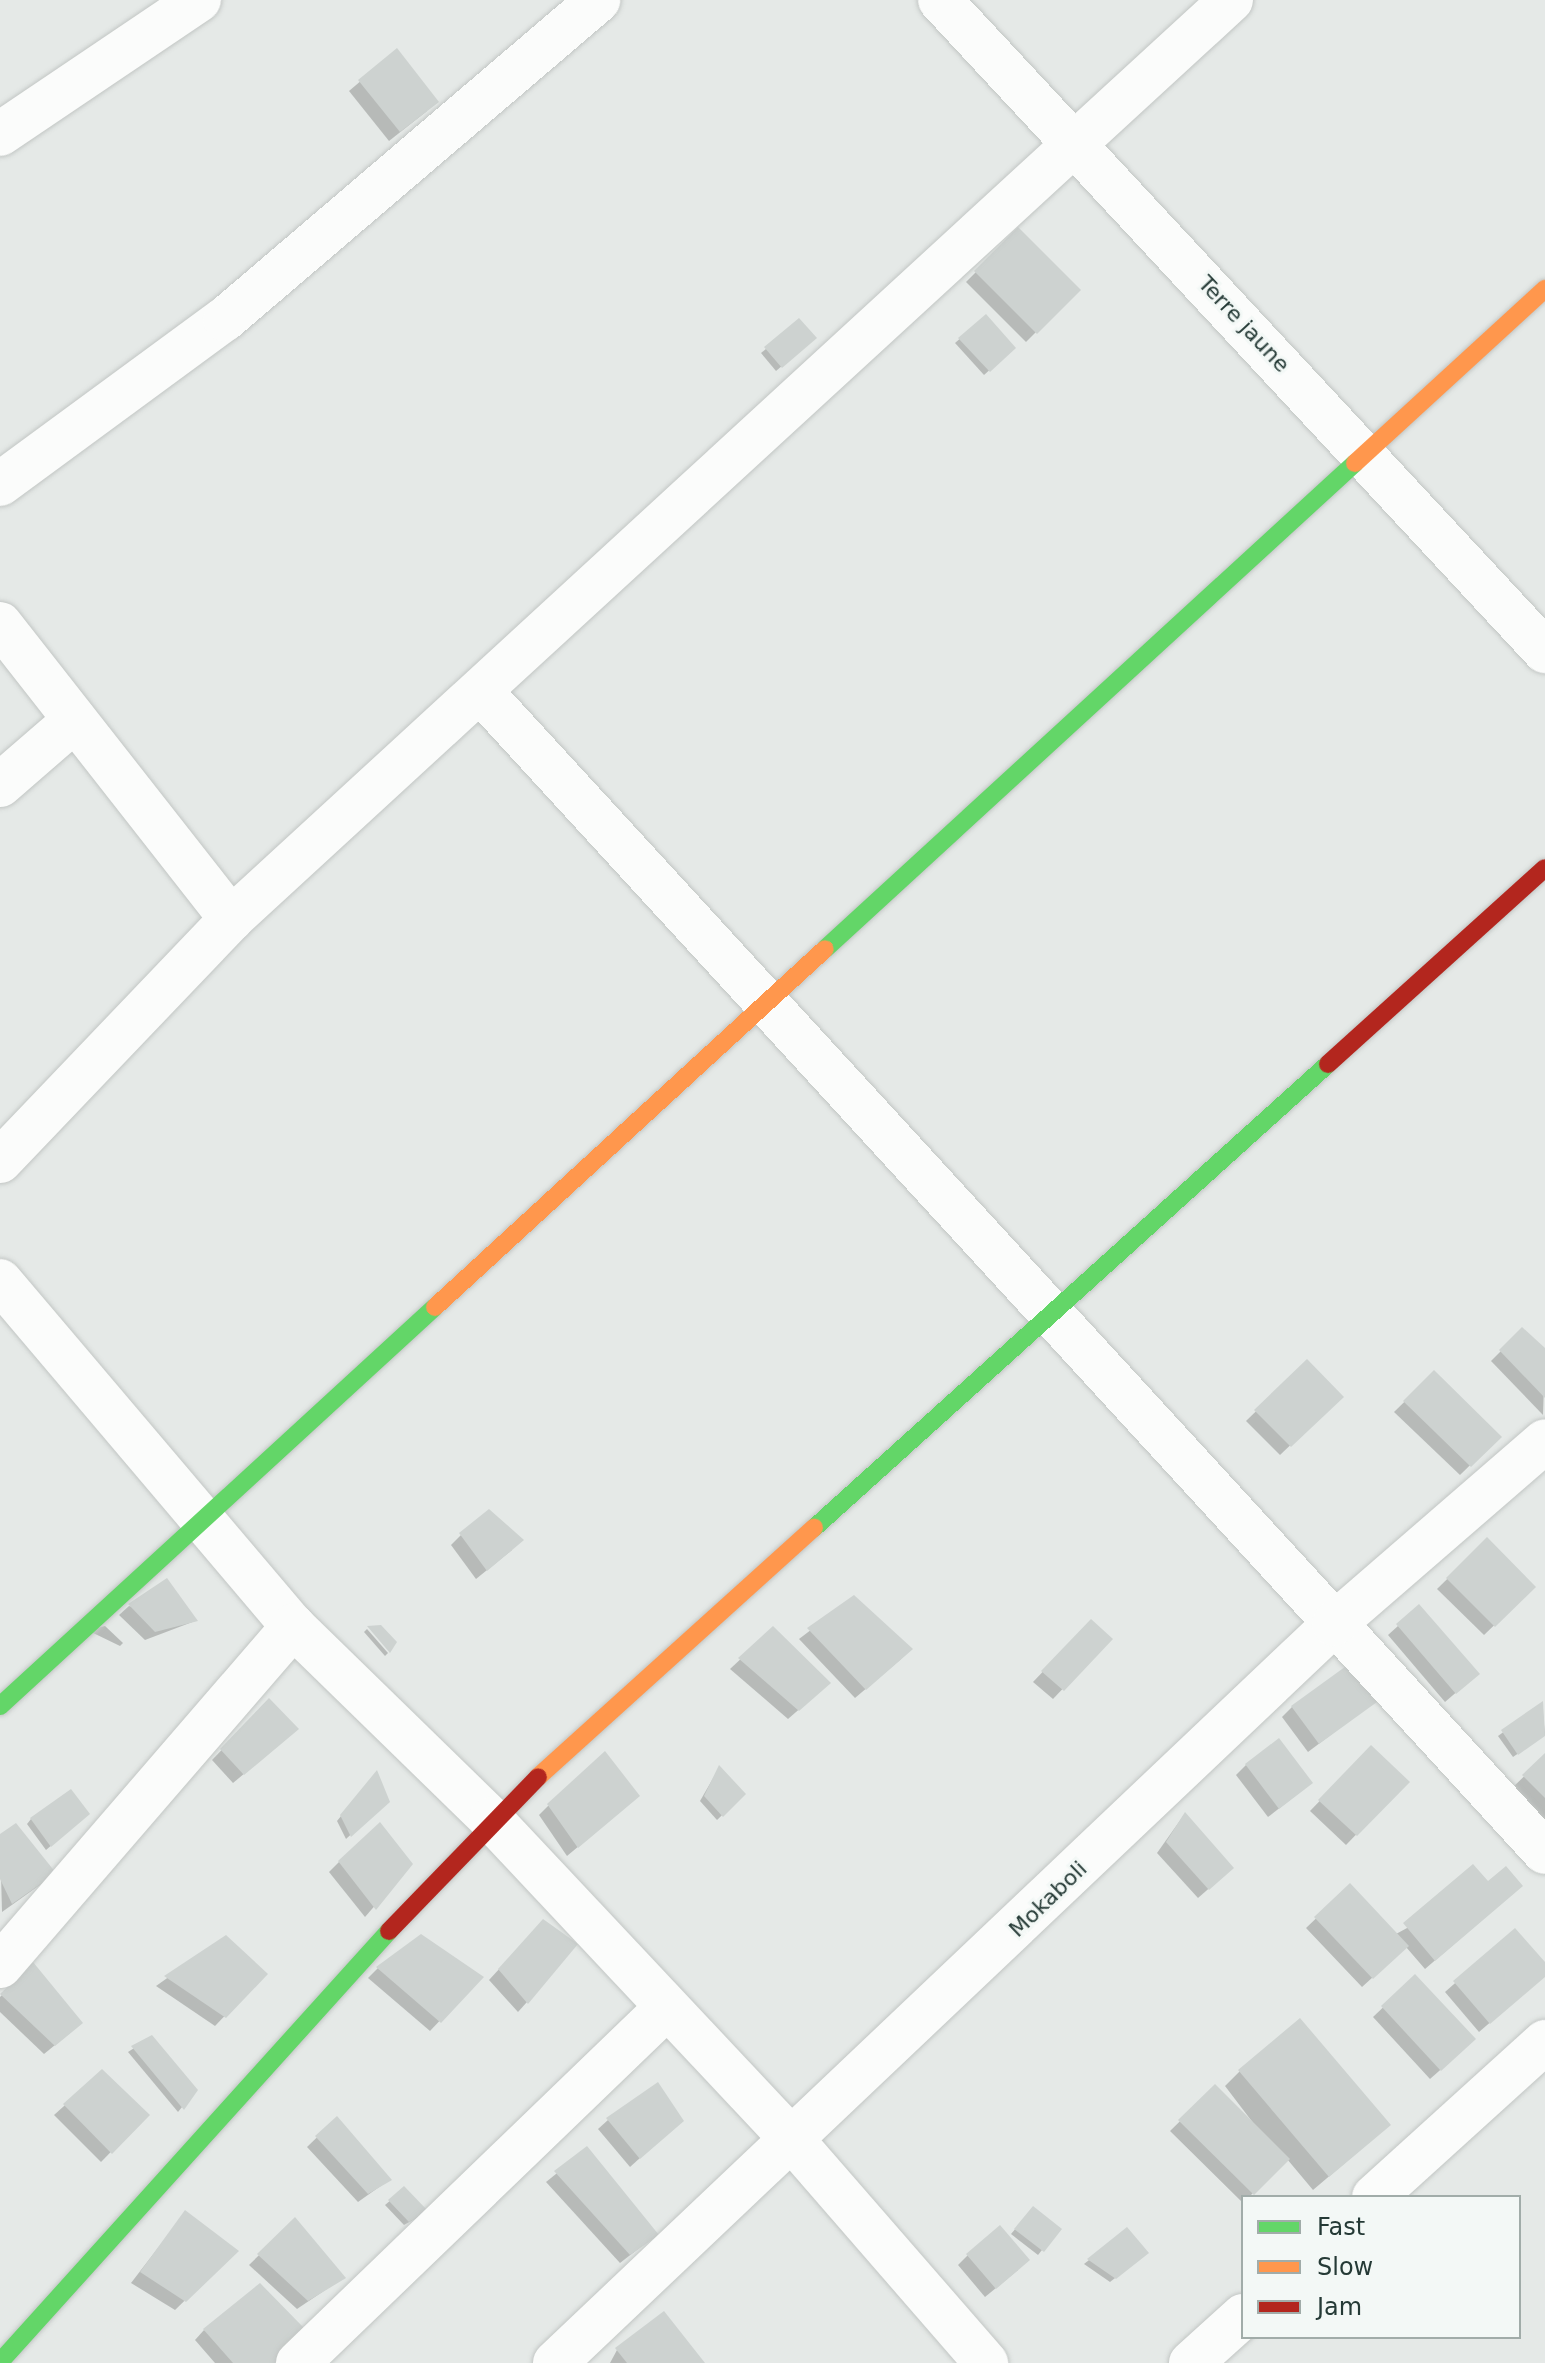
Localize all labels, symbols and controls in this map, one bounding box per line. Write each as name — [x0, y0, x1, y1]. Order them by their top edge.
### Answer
street label: Terre jaune — [1193, 270, 1295, 378]
street label: Mokaboli — [1004, 1855, 1092, 1943]
legend — [1241, 2195, 1521, 2339]
text: Fast — [1317, 2213, 1365, 2241]
text: Slow — [1317, 2253, 1373, 2281]
text: Jam — [1317, 2293, 1362, 2321]

